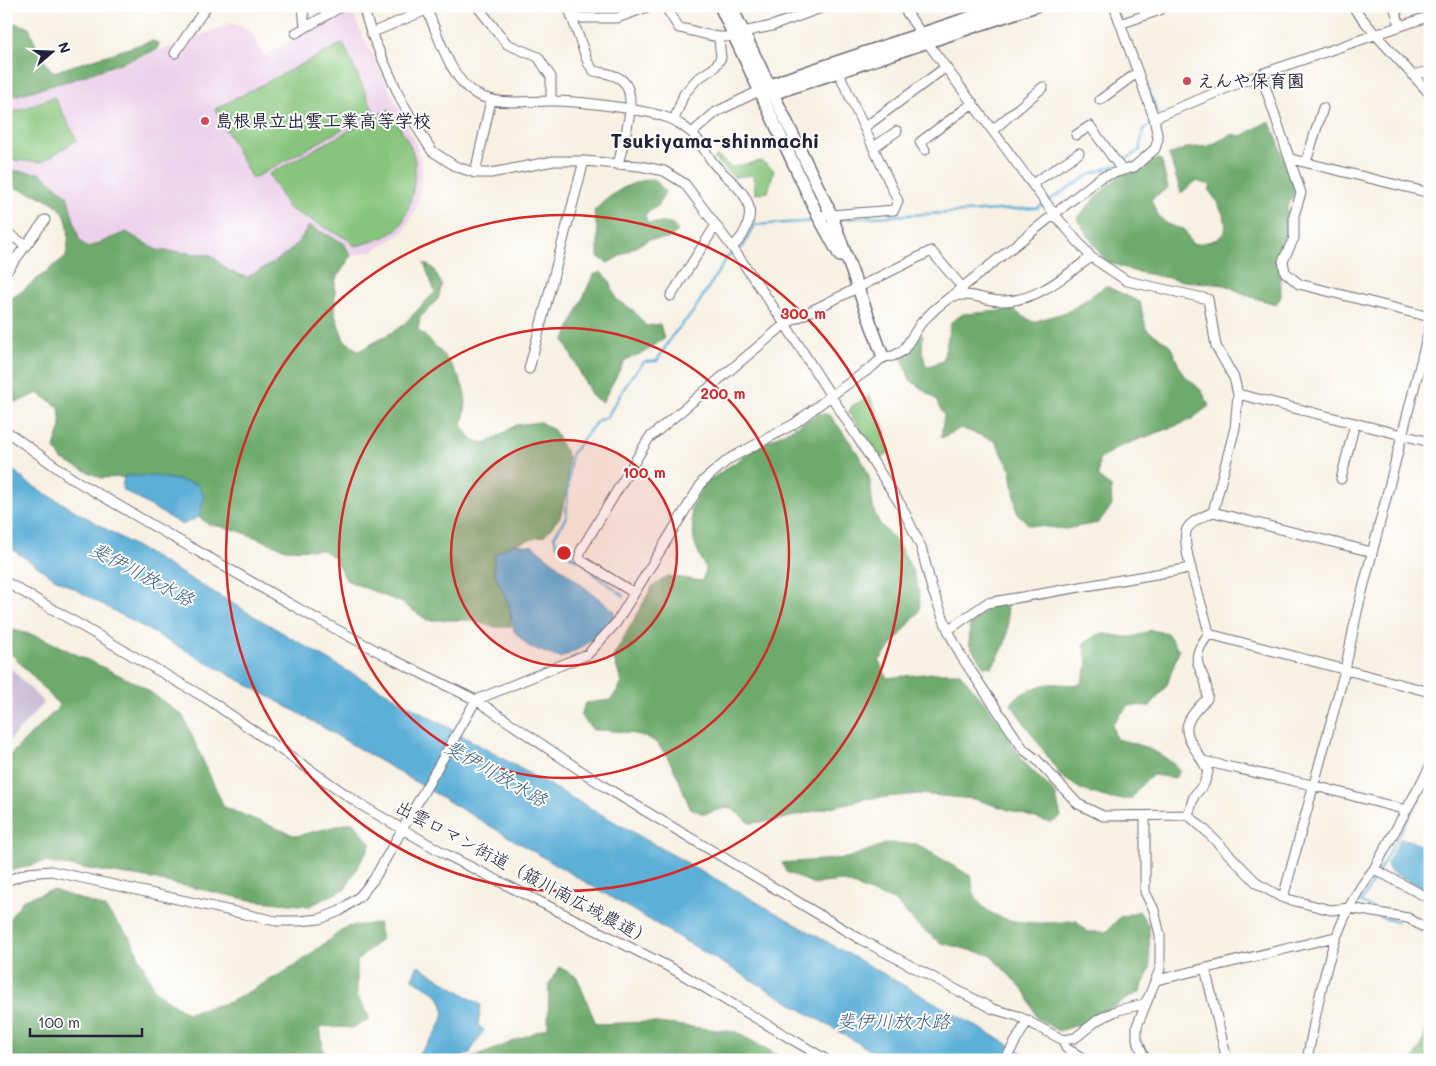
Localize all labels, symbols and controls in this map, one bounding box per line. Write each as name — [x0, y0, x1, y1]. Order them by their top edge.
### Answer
north arrow — [28, 28, 78, 78]
text: N — [54, 39, 75, 56]
place label: えんや保育園 — [1197, 68, 1305, 92]
marker: えんや保育園 — [1181, 75, 1193, 87]
place label: 島根県立出雲工業高等学校 — [215, 108, 431, 132]
marker: 島根県立出雲工業高等学校 — [199, 115, 211, 127]
district label: Tsukiyama-shinmachi — [610, 127, 820, 153]
text: 300 m — [780, 303, 826, 323]
text: 200 m — [701, 383, 746, 403]
text: 100 m — [622, 462, 666, 482]
water label: 斐伊川放水路 — [86, 536, 199, 612]
centre of rings — [555, 544, 573, 562]
water label: 斐伊川放水路 — [441, 733, 553, 812]
street label: 出雲ロマン街道（簸川南広域農道） — [392, 794, 657, 950]
scale bar — [30, 1006, 142, 1038]
water label: 斐伊川放水路 — [836, 1008, 951, 1033]
text: 100 m — [38, 1012, 80, 1032]

